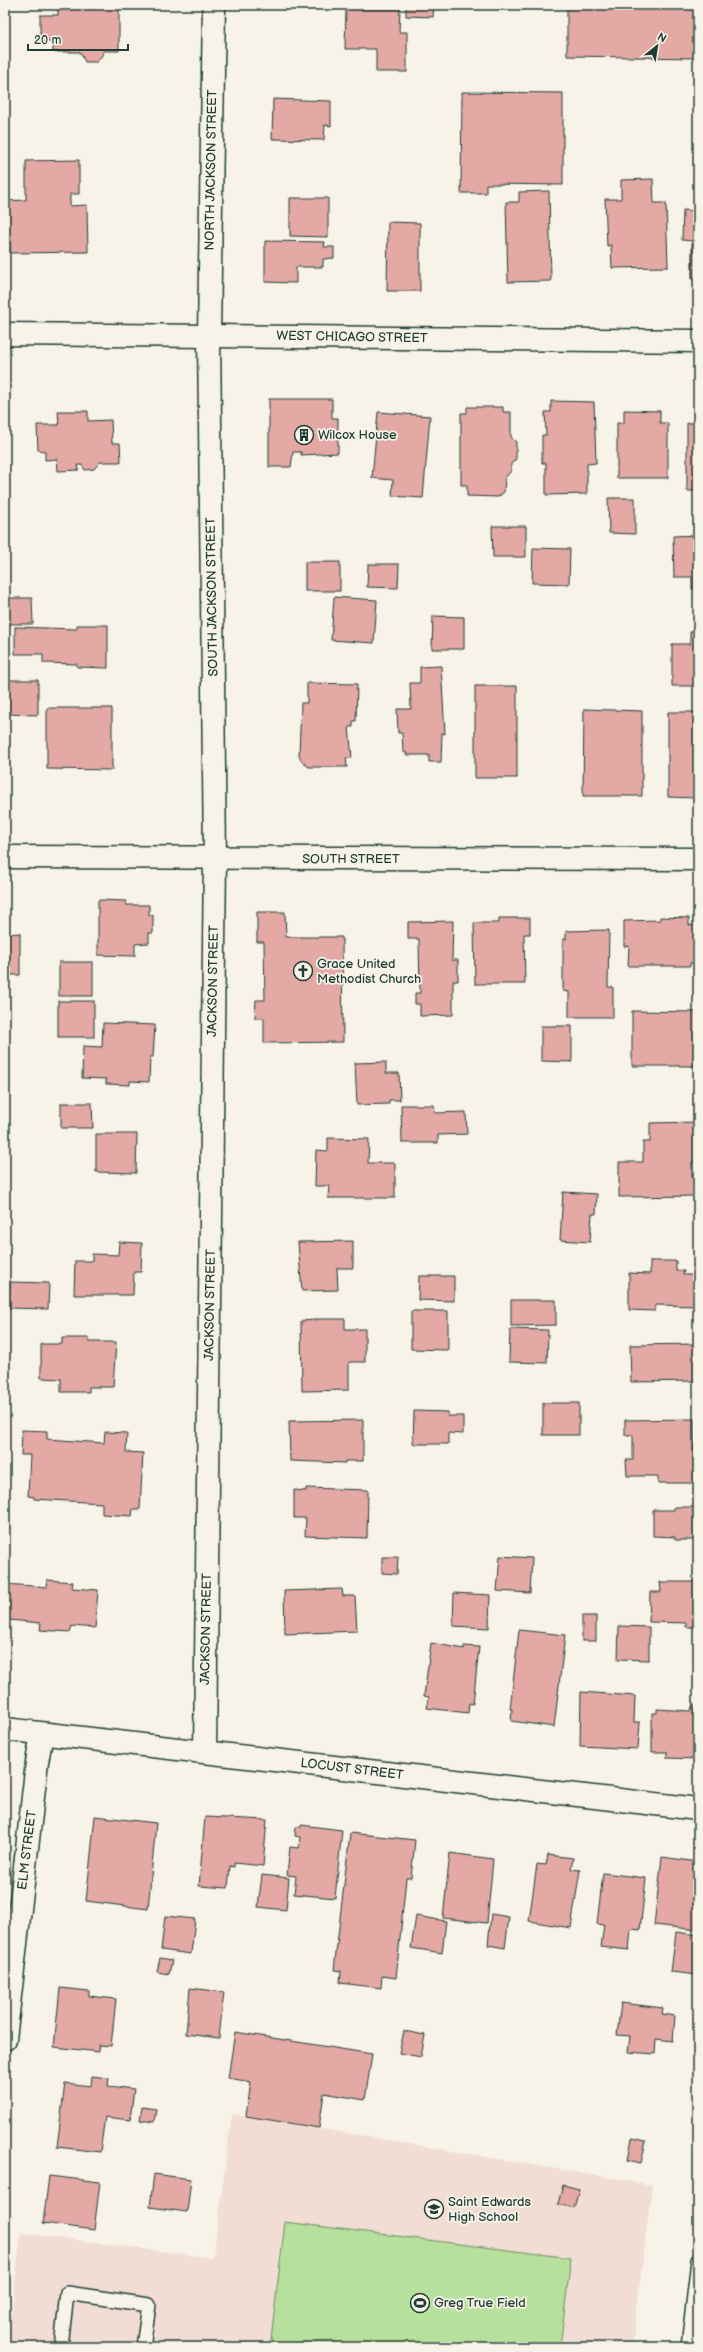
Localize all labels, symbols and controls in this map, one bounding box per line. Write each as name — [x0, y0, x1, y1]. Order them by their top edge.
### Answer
scale bar — [28, 26, 128, 52]
north arrow — [637, 26, 677, 66]
text: N — [655, 30, 669, 45]
text: 20 m — [34, 33, 61, 48]
street label: NORTH JACKSON STREET — [202, 89, 220, 251]
street label: WEST CHICAGO STREET — [276, 328, 428, 346]
building icon: Wilcox House — [293, 424, 315, 446]
place label: Wilcox House — [318, 427, 397, 443]
street label: SOUTH JACKSON STREET — [203, 517, 221, 677]
street label: SOUTH STREET — [302, 851, 400, 867]
street label: JACKSON STREET — [204, 925, 222, 1037]
place label: Grace United Methodist Church — [317, 956, 421, 987]
church icon: Grace United Methodist Church — [292, 960, 314, 982]
street label: JACKSON STREET — [201, 1249, 219, 1361]
street label: JACKSON STREET — [197, 1573, 215, 1685]
street label: LOCUST STREET — [299, 1755, 405, 1783]
street label: ELM STREET — [14, 1809, 40, 1891]
place label: Saint Edwards High School — [448, 2194, 531, 2225]
school or university icon: Saint Edwards High School — [423, 2198, 445, 2220]
sports icon: Greg True Field — [409, 2292, 431, 2314]
place label: Greg True Field — [434, 2295, 526, 2311]

